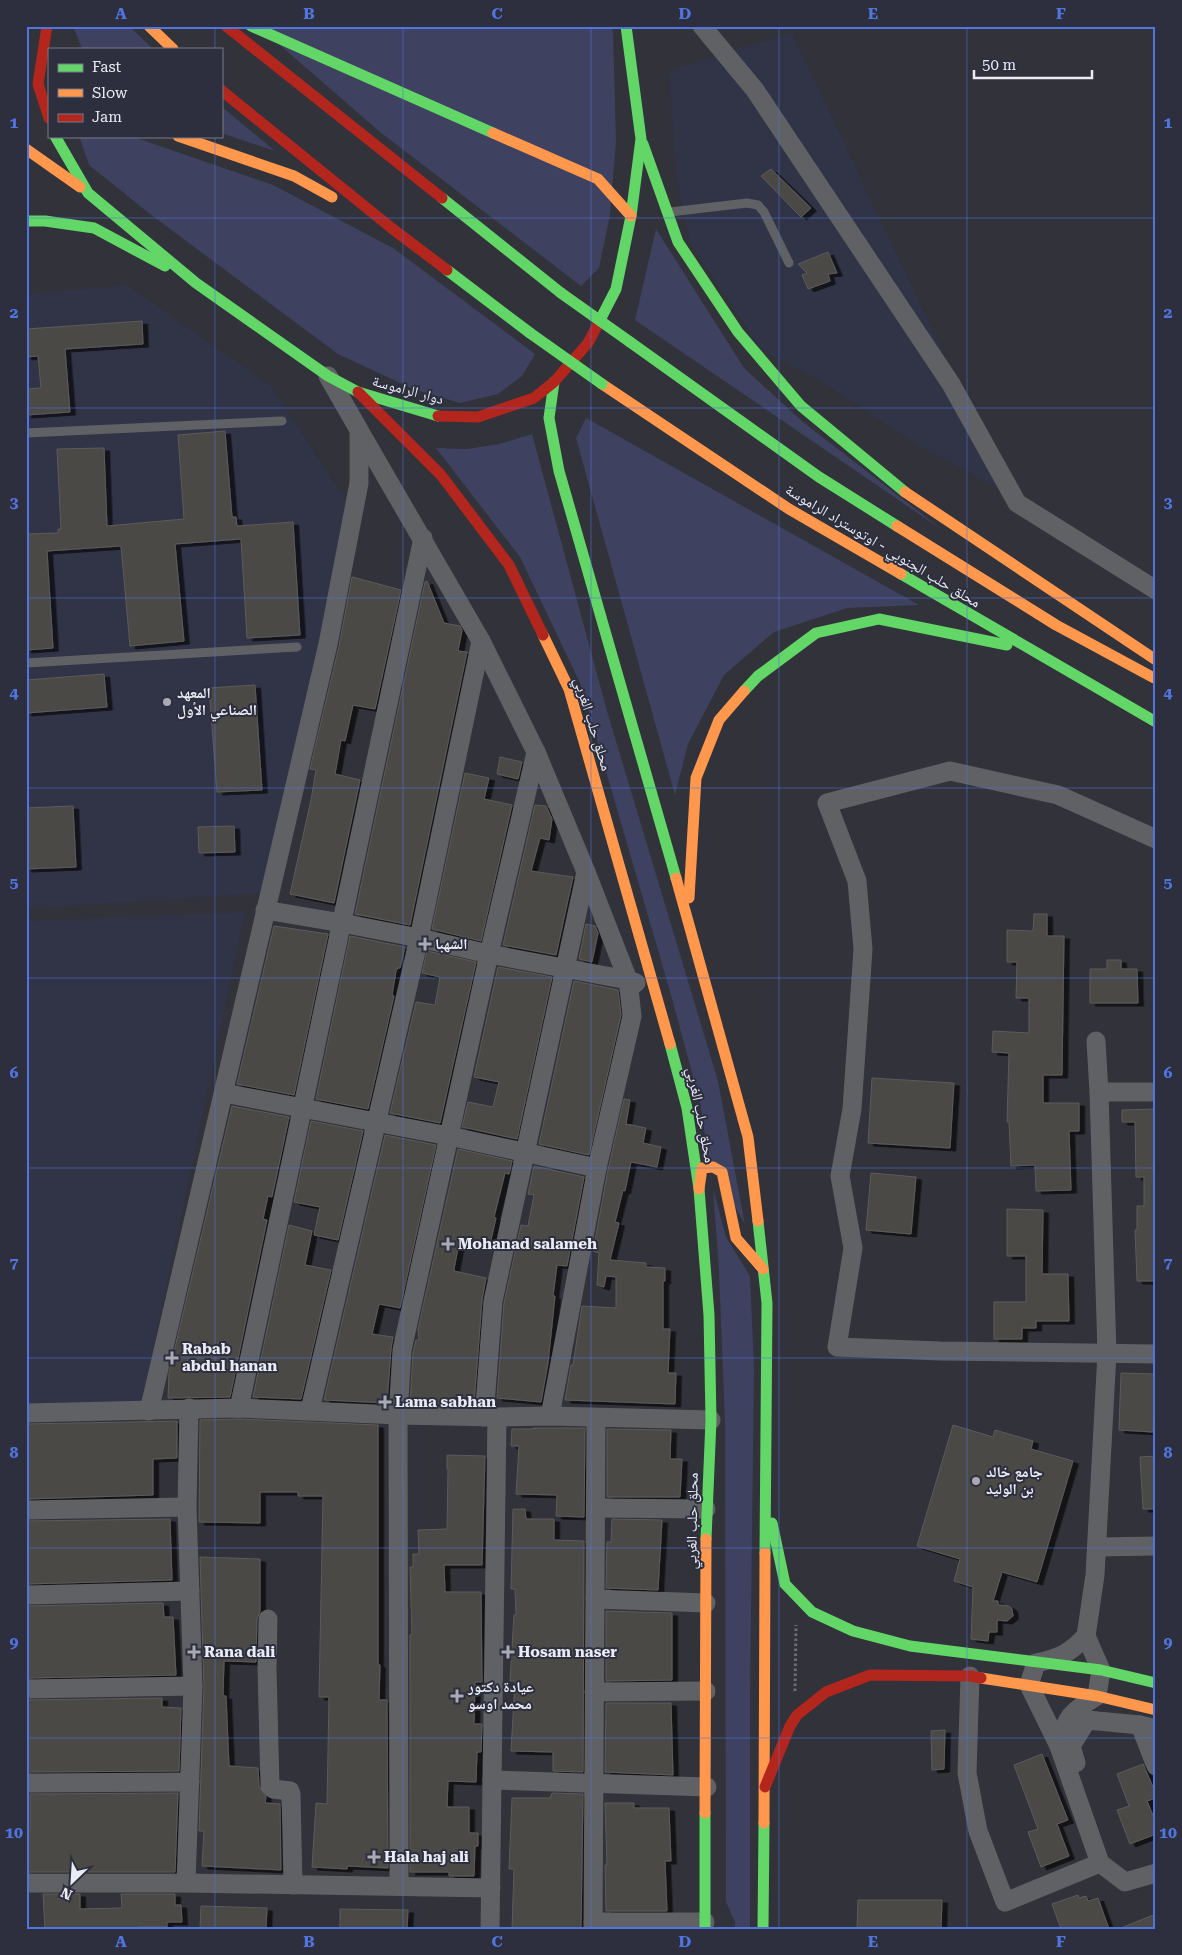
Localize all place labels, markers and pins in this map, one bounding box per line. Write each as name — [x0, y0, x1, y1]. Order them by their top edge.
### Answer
place label: المعهد الصناعي الأول — [177, 684, 257, 722]
marker: المعهد الصناعي الأول — [161, 696, 173, 708]
place label: الشهبا — [435, 935, 468, 953]
marker: الشهبا — [419, 938, 431, 950]
place label: Mohanad salameh — [458, 1235, 597, 1253]
marker: Mohanad salameh — [442, 1238, 454, 1250]
place label: Rabab abdul hanan — [182, 1340, 277, 1375]
marker: Rabab abdul hanan — [166, 1352, 178, 1364]
place label: Lama sabhan — [395, 1393, 496, 1411]
marker: Lama sabhan — [379, 1396, 391, 1408]
place label: جامع خالد بن الوليد — [986, 1463, 1043, 1498]
marker: جامع خالد بن الوليد — [970, 1475, 982, 1487]
place label: Rana dali — [204, 1643, 275, 1661]
place label: Hosam naser — [518, 1643, 617, 1661]
marker: Rana dali — [188, 1646, 200, 1658]
marker: Hosam naser — [502, 1646, 514, 1658]
place label: عيادة دكتور محمد اوسو — [467, 1678, 534, 1713]
marker: عيادة دكتور محمد اوسو — [450, 1689, 464, 1703]
place label: Hala haj ali — [384, 1848, 469, 1866]
marker: Hala haj ali — [368, 1851, 380, 1863]

